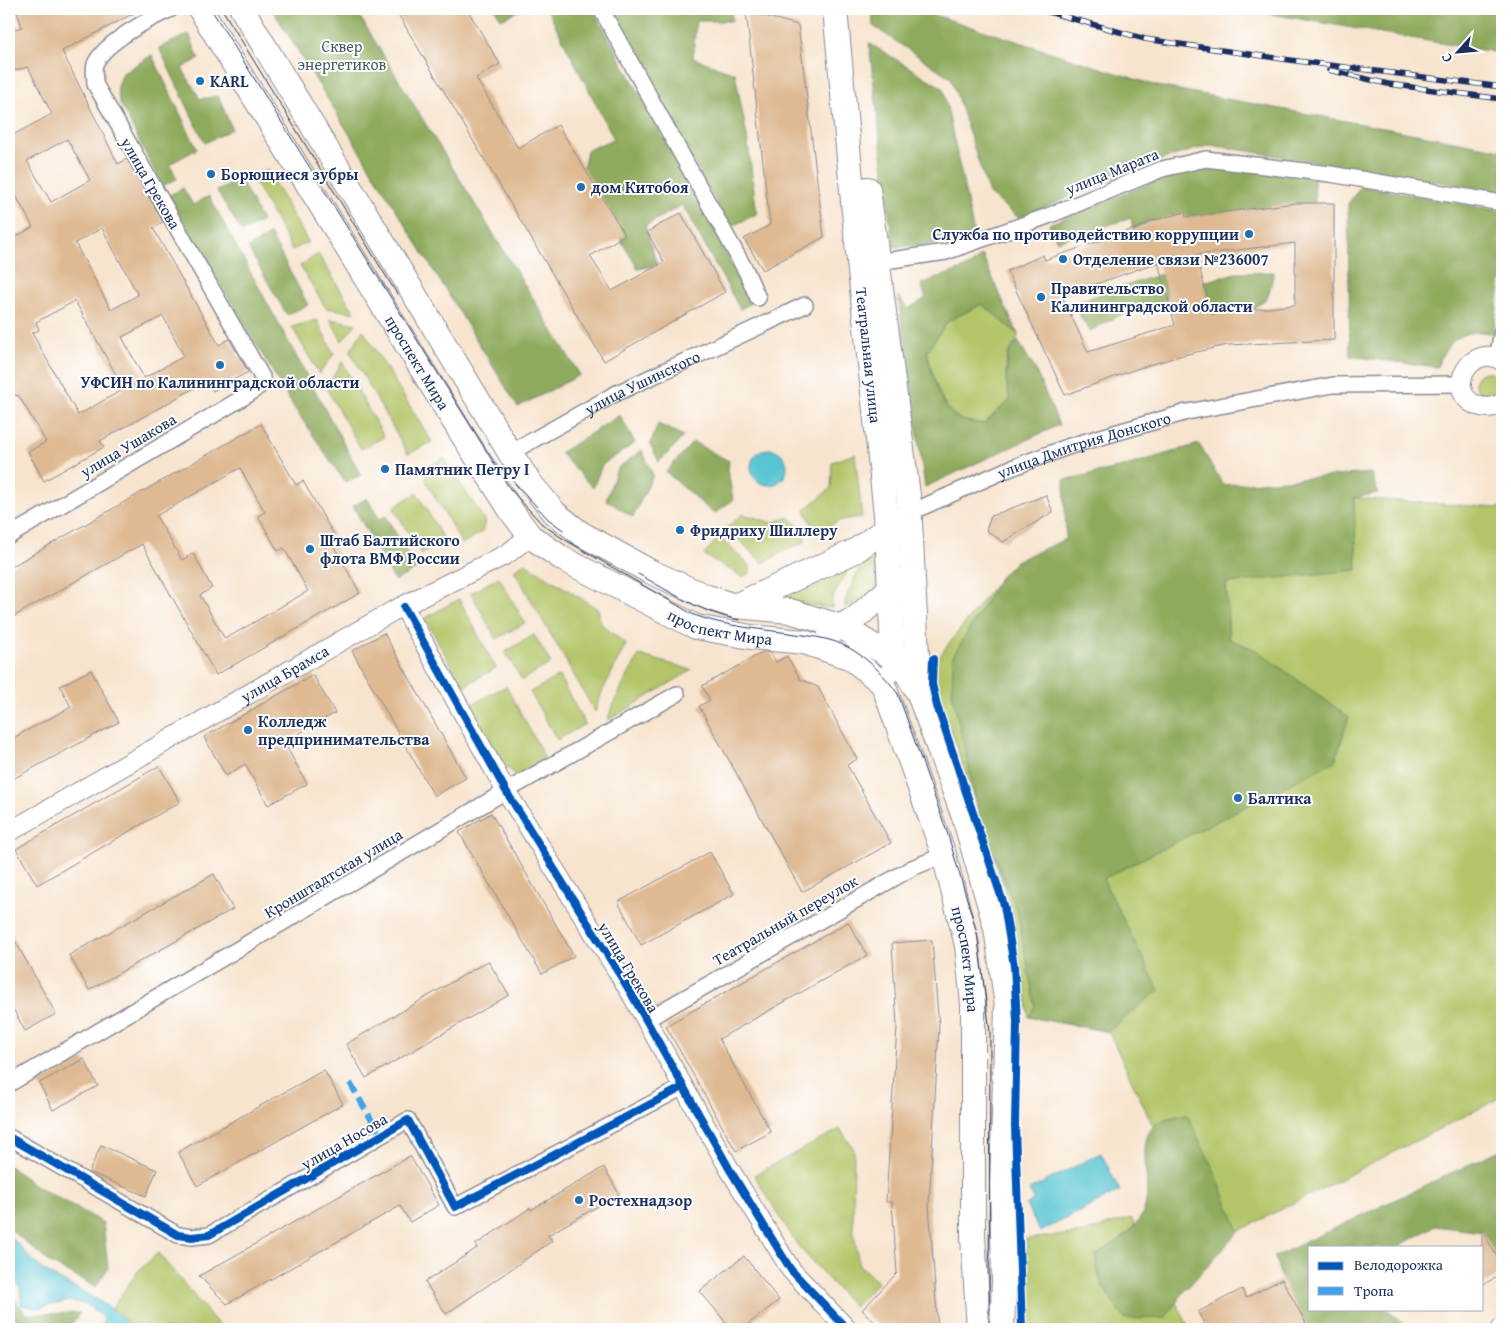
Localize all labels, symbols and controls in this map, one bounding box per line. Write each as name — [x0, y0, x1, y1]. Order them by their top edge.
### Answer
north arrow — [1434, 28, 1484, 78]
park label: Сквер энергетиков — [298, 34, 387, 76]
text: С — [1436, 50, 1457, 66]
place label: KARL — [210, 69, 249, 93]
marker: KARL — [194, 75, 206, 87]
street label: улица Грекова — [114, 132, 187, 234]
street label: улица Марата — [1061, 141, 1163, 201]
place label: Борющиеся зубры — [221, 162, 359, 186]
marker: Борющиеся зубры — [205, 168, 217, 180]
place label: дом Китобоя — [591, 175, 689, 199]
marker: дом Китобоя — [575, 181, 587, 193]
place label: Служба по противодействию коррупции — [932, 222, 1239, 246]
marker: Служба по противодействию коррупции — [1243, 228, 1255, 240]
place label: Отделение связи №236007 — [1073, 247, 1269, 271]
marker: Отделение связи №236007 — [1057, 253, 1069, 265]
place label: Правительство Калининградской области — [1051, 276, 1253, 318]
street label: Театральная улица — [850, 286, 888, 425]
marker: Правительство Калининградской области — [1035, 291, 1047, 303]
street label: проспект Мира — [379, 310, 456, 415]
street label: улица Ушинского — [579, 344, 704, 421]
marker: УФСИН по Калининградской области — [214, 359, 226, 371]
place label: УФСИН по Калининградской области — [81, 370, 359, 394]
street label: улица Дмитрия Донского — [992, 405, 1174, 485]
street label: улица Ушакова — [75, 407, 181, 484]
place label: Памятник Петру I — [395, 457, 529, 481]
marker: Памятник Петру I — [379, 463, 391, 475]
place label: Фридриху Шиллеру — [690, 518, 838, 542]
marker: Фридриху Шиллеру — [674, 524, 686, 536]
place label: Штаб Балтийского флота ВМФ России — [320, 528, 460, 570]
marker: Штаб Балтийского флота ВМФ России — [304, 543, 316, 555]
street label: проспект Мира — [664, 603, 774, 651]
street label: улица Брамса — [235, 638, 334, 709]
place label: Колледж предпринимательства — [258, 709, 430, 751]
marker: Колледж предпринимательства — [242, 724, 254, 736]
place label: Балтика — [1248, 786, 1312, 810]
marker: Балтика — [1232, 792, 1244, 804]
street label: Кронштадтская улица — [259, 822, 407, 924]
street label: Театральный переулок — [708, 868, 863, 971]
street label: проспект Мира — [946, 904, 985, 1013]
street label: улица Грекова — [592, 916, 666, 1017]
street label: улица Носова — [295, 1106, 392, 1176]
place label: Ростехнадзор — [589, 1188, 692, 1212]
marker: Ростехнадзор — [573, 1194, 585, 1206]
legend — [1308, 1246, 1484, 1310]
text: Велодорожка — [1354, 1254, 1444, 1275]
text: Тропа — [1354, 1280, 1395, 1301]

